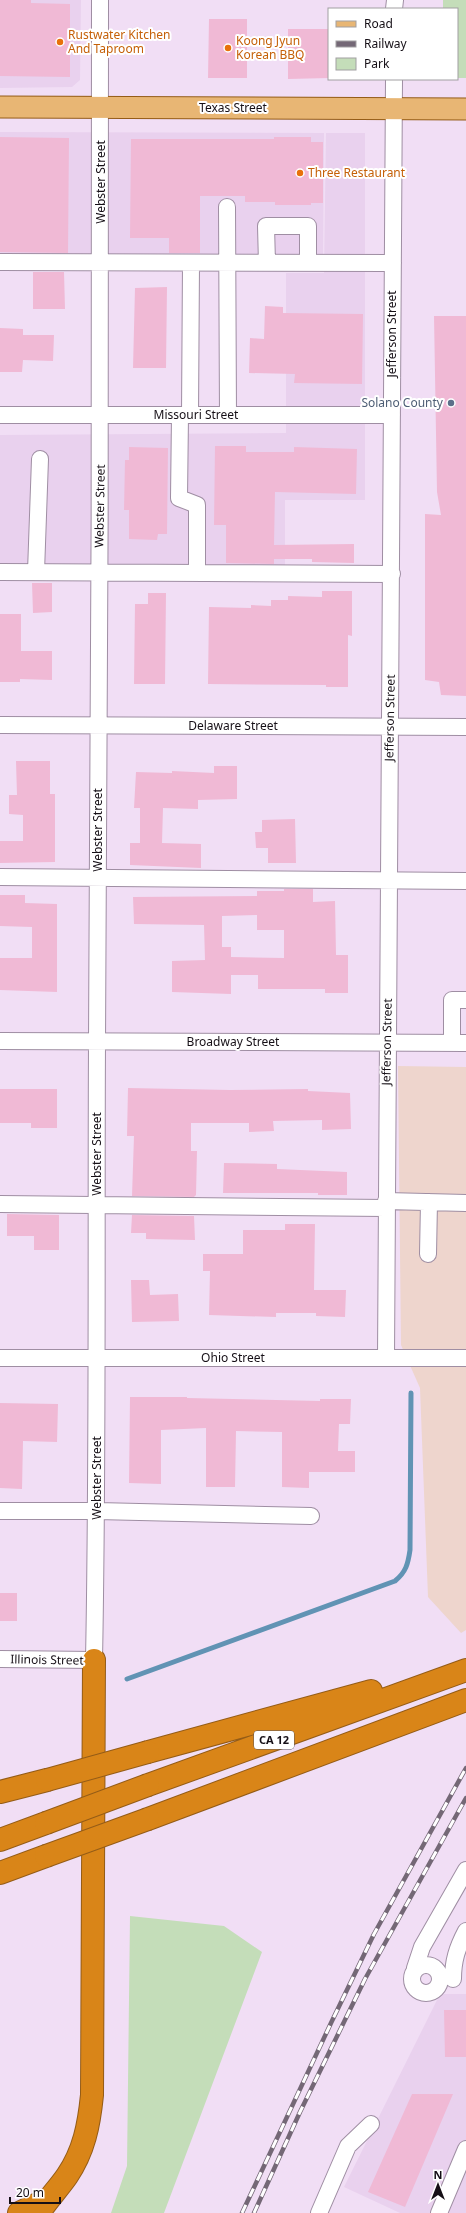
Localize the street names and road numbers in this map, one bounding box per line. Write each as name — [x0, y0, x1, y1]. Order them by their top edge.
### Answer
street label: Texas Street — [199, 99, 268, 116]
street label: Webster Street — [92, 140, 109, 224]
street label: Jefferson Street — [383, 290, 400, 379]
street label: Missouri Street — [154, 406, 239, 423]
street label: Webster Street — [90, 463, 109, 548]
street label: Jefferson Street — [380, 674, 399, 763]
street label: Delaware Street — [188, 717, 278, 734]
street label: Webster Street — [89, 788, 106, 872]
street label: Jefferson Street — [377, 998, 396, 1087]
street label: Broadway Street — [187, 1033, 280, 1050]
street label: Webster Street — [88, 1112, 105, 1196]
street label: Ohio Street — [201, 1349, 266, 1366]
street label: Webster Street — [88, 1436, 105, 1520]
street label: Illinois Street — [10, 1650, 85, 1669]
road number: CA 12 — [254, 1731, 294, 1749]

